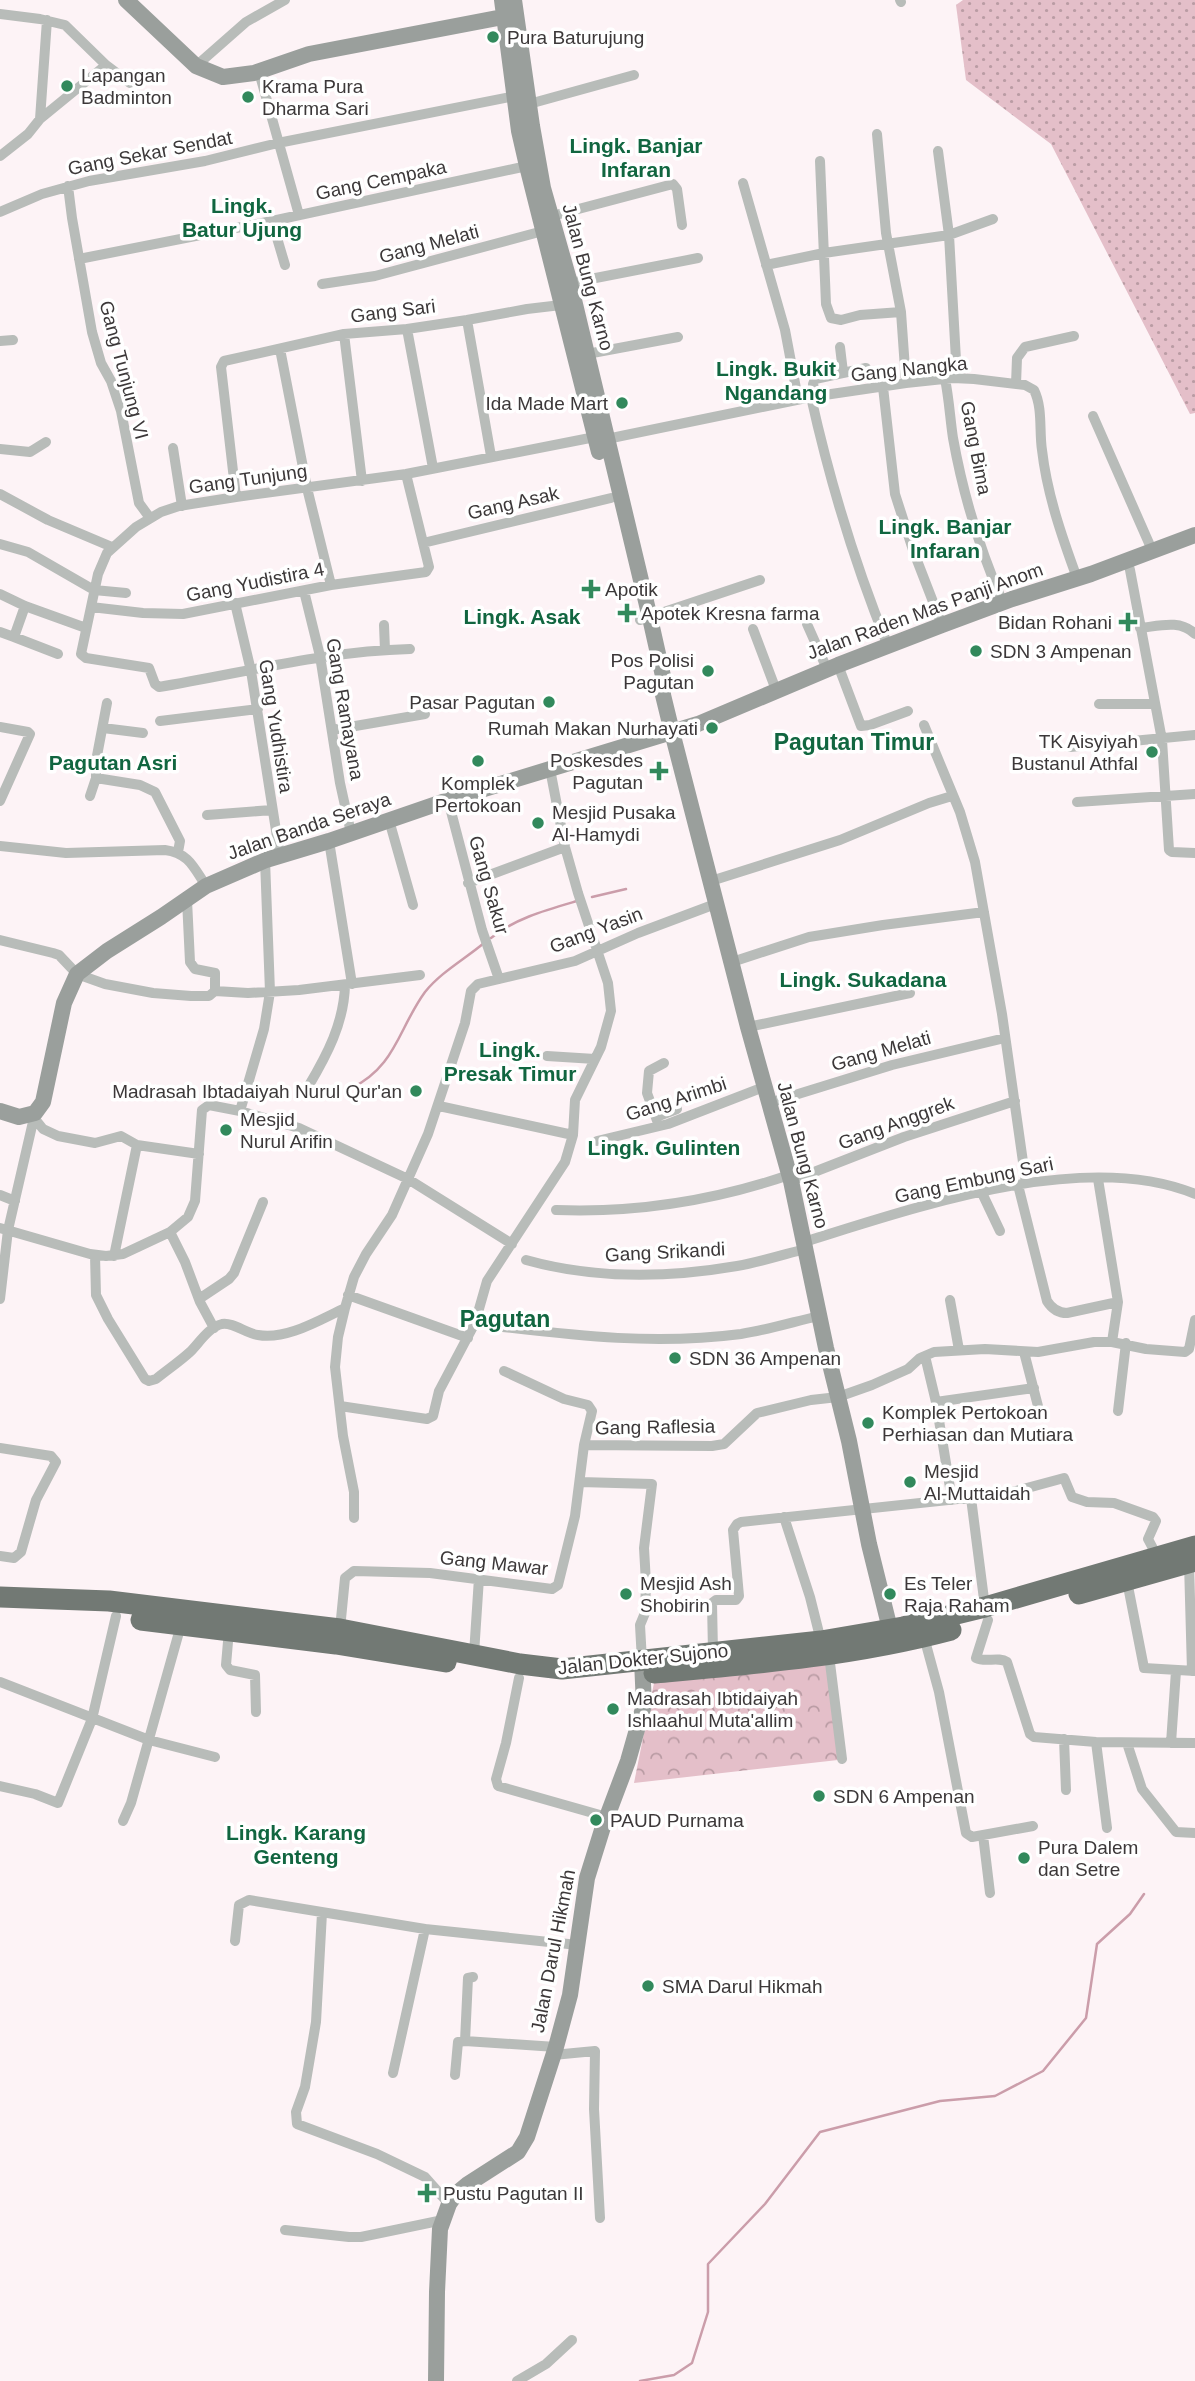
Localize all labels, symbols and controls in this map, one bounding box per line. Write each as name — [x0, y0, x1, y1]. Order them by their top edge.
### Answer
place label: Pura Baturujung — [507, 27, 644, 48]
marker: Pura Baturujung — [485, 29, 501, 45]
place label: Lapangan Badminton — [81, 65, 172, 108]
place label: Krama Pura Dharma Sari — [262, 76, 369, 119]
marker: Lapangan Badminton — [59, 78, 75, 94]
marker: Krama Pura Dharma Sari — [240, 89, 256, 105]
street label: Gang Sekar Sendat — [66, 127, 235, 179]
district label: Lingk. Banjar Infaran — [569, 134, 703, 181]
street label: Gang Cempaka — [314, 156, 449, 204]
district label: Lingk. Batur Ujung — [182, 194, 302, 241]
street label: Jalan Bung Karno — [558, 201, 618, 353]
street label: Gang Melati — [377, 221, 481, 267]
street label: Gang Sari — [349, 295, 437, 327]
street label: Gang Tunjung VI — [95, 298, 153, 442]
street label: Gang Nangka — [850, 352, 969, 386]
district label: Lingk. Bukit Ngandang — [716, 357, 836, 404]
place label: Ida Made Mart — [486, 393, 609, 414]
marker: Ida Made Mart — [614, 395, 630, 411]
street label: Gang Bima — [957, 399, 995, 497]
street label: Gang Tunjung — [187, 460, 309, 498]
street label: Gang Asak — [465, 482, 561, 524]
district label: Lingk. Banjar Infaran — [878, 515, 1012, 562]
street label: Gang Yudistira 4 — [184, 558, 326, 606]
street label: Jalan Raden Mas Panji Anom — [804, 559, 1046, 663]
place label: Apotik — [605, 579, 658, 600]
marker: Apotik — [583, 581, 599, 597]
place label: Apotek Kresna farma — [641, 603, 820, 624]
district label: Lingk. Asak — [463, 605, 581, 628]
marker: Apotek Kresna farma — [619, 605, 635, 621]
place label: Bidan Rohani — [998, 612, 1112, 633]
marker: Bidan Rohani — [1118, 612, 1138, 632]
street label: Gang Ramayana — [322, 636, 368, 782]
place label: SDN 3 Ampenan — [990, 641, 1132, 662]
marker: SDN 3 Ampenan — [968, 643, 984, 659]
place label: Pos Polisi Pagutan — [611, 650, 694, 693]
street label: Gang Yudhistira — [255, 658, 297, 795]
marker: Pos Polisi Pagutan — [700, 663, 716, 679]
place label: Pasar Pagutan — [409, 692, 535, 713]
marker: Pasar Pagutan — [541, 694, 557, 710]
place label: Rumah Makan Nurhayati — [488, 718, 698, 739]
marker: Rumah Makan Nurhayati — [704, 720, 720, 736]
district label: Pagutan Timur — [774, 729, 934, 755]
place label: TK Aisyiyah Bustanul Athfal — [1011, 731, 1138, 774]
marker: TK Aisyiyah Bustanul Athfal — [1144, 744, 1160, 760]
place label: Poskesdes Pagutan — [550, 750, 643, 793]
district label: Pagutan Asri — [49, 751, 177, 774]
marker: Komplek Pertokoan — [470, 753, 486, 769]
marker: Poskesdes Pagutan — [649, 761, 669, 781]
place label: Komplek Pertokoan — [435, 773, 521, 816]
street label: Jalan Banda Seraya — [225, 788, 394, 864]
place label: Mesjid Pusaka Al-Hamydi — [552, 802, 676, 845]
marker: Mesjid Pusaka Al-Hamydi — [530, 815, 546, 831]
street label: Gang Sakur — [465, 833, 513, 937]
street label: Gang Yasin — [547, 903, 645, 957]
district label: Lingk. Sukadana — [780, 968, 947, 991]
street label: Gang Melati — [829, 1027, 933, 1075]
district label: Lingk. Presak Timur — [444, 1038, 576, 1085]
street label: Gang Arimbi — [623, 1073, 729, 1125]
street label: Jalan Bung Karno — [773, 1079, 833, 1231]
place label: Madrasah Ibtadaiyah Nurul Qur'an — [112, 1081, 402, 1102]
marker: Madrasah Ibtadaiyah Nurul Qur'an — [408, 1083, 424, 1099]
street label: Gang Anggrek — [835, 1092, 957, 1154]
place label: Mesjid Nurul Arifin — [240, 1109, 333, 1152]
marker: Mesjid Nurul Arifin — [218, 1122, 234, 1138]
district label: Lingk. Gulinten — [588, 1136, 740, 1159]
street label: Gang Embung Sari — [893, 1153, 1055, 1207]
street label: Gang Srikandi — [604, 1238, 726, 1266]
district label: Pagutan — [460, 1306, 550, 1332]
place label: SDN 36 Ampenan — [689, 1348, 841, 1369]
marker: SDN 36 Ampenan — [667, 1350, 683, 1366]
place label: Komplek Pertokoan Perhiasan dan Mutiara — [882, 1402, 1074, 1445]
street label: Gang Raflesia — [595, 1415, 716, 1439]
marker: Komplek Pertokoan Perhiasan dan Mutiara — [860, 1415, 876, 1431]
place label: Mesjid Al-Muttaidah — [924, 1461, 1031, 1504]
marker: Mesjid Al-Muttaidah — [902, 1474, 918, 1490]
street label: Gang Mawar — [439, 1547, 550, 1579]
place label: Mesjid Ash Shobirin — [640, 1573, 732, 1616]
place label: Es Teler Raja Raham — [904, 1573, 1010, 1616]
marker: Mesjid Ash Shobirin — [618, 1586, 634, 1602]
marker: Es Teler Raja Raham — [882, 1586, 898, 1602]
street label: Jalan Dokter Sujono — [557, 1640, 729, 1678]
place label: Madrasah Ibtidaiyah Ishlaahul Muta'allim — [627, 1688, 798, 1731]
marker: Madrasah Ibtidaiyah Ishlaahul Muta'allim — [605, 1701, 621, 1717]
place label: SDN 6 Ampenan — [833, 1786, 975, 1807]
marker: SDN 6 Ampenan — [811, 1788, 827, 1804]
place label: PAUD Purnama — [610, 1810, 744, 1831]
marker: PAUD Purnama — [588, 1812, 604, 1828]
district label: Lingk. Karang Genteng — [226, 1821, 366, 1868]
place label: Pura Dalem dan Setre — [1038, 1837, 1138, 1880]
marker: Pura Dalem dan Setre — [1016, 1850, 1032, 1866]
street label: Jalan Darul Hikmah — [527, 1868, 579, 2034]
place label: SMA Darul Hikmah — [662, 1976, 823, 1997]
marker: SMA Darul Hikmah — [640, 1978, 656, 1994]
marker: Pustu Pagutan II — [417, 2183, 437, 2203]
place label: Pustu Pagutan II — [443, 2183, 584, 2204]

